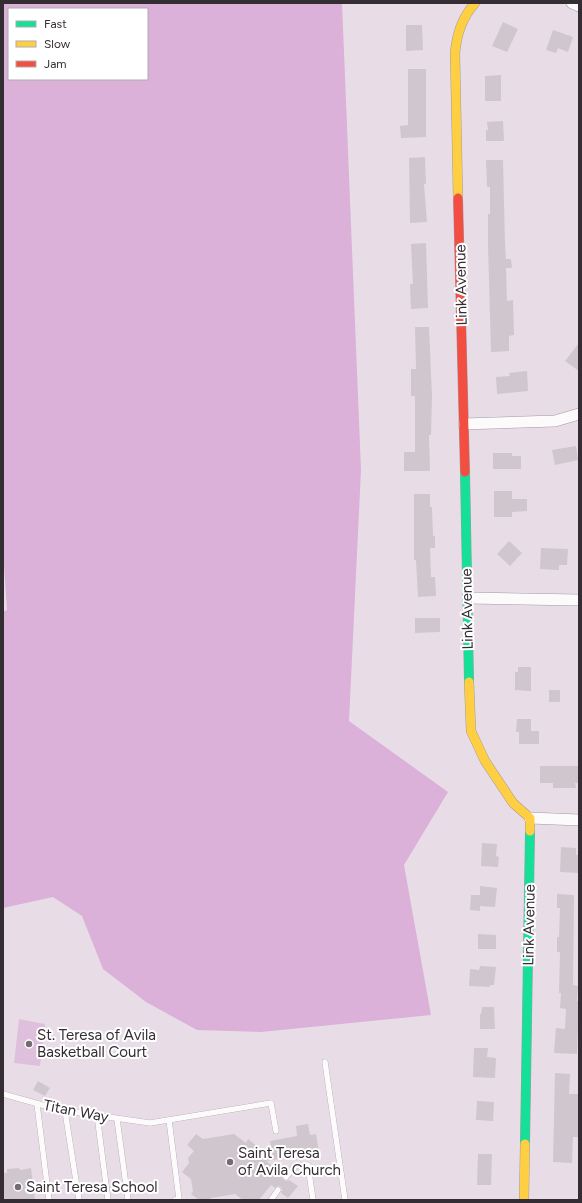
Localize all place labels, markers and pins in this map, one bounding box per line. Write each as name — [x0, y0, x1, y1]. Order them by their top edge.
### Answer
place label: St. Teresa of Avila Basketball Court — [37, 1026, 156, 1061]
marker: St. Teresa of Avila Basketball Court — [24, 1039, 34, 1049]
place label: Saint Teresa of Avila Church — [238, 1144, 341, 1179]
marker: Saint Teresa of Avila Church — [225, 1157, 235, 1167]
place label: Saint Teresa School — [26, 1178, 158, 1196]
marker: Saint Teresa School — [13, 1182, 23, 1192]

